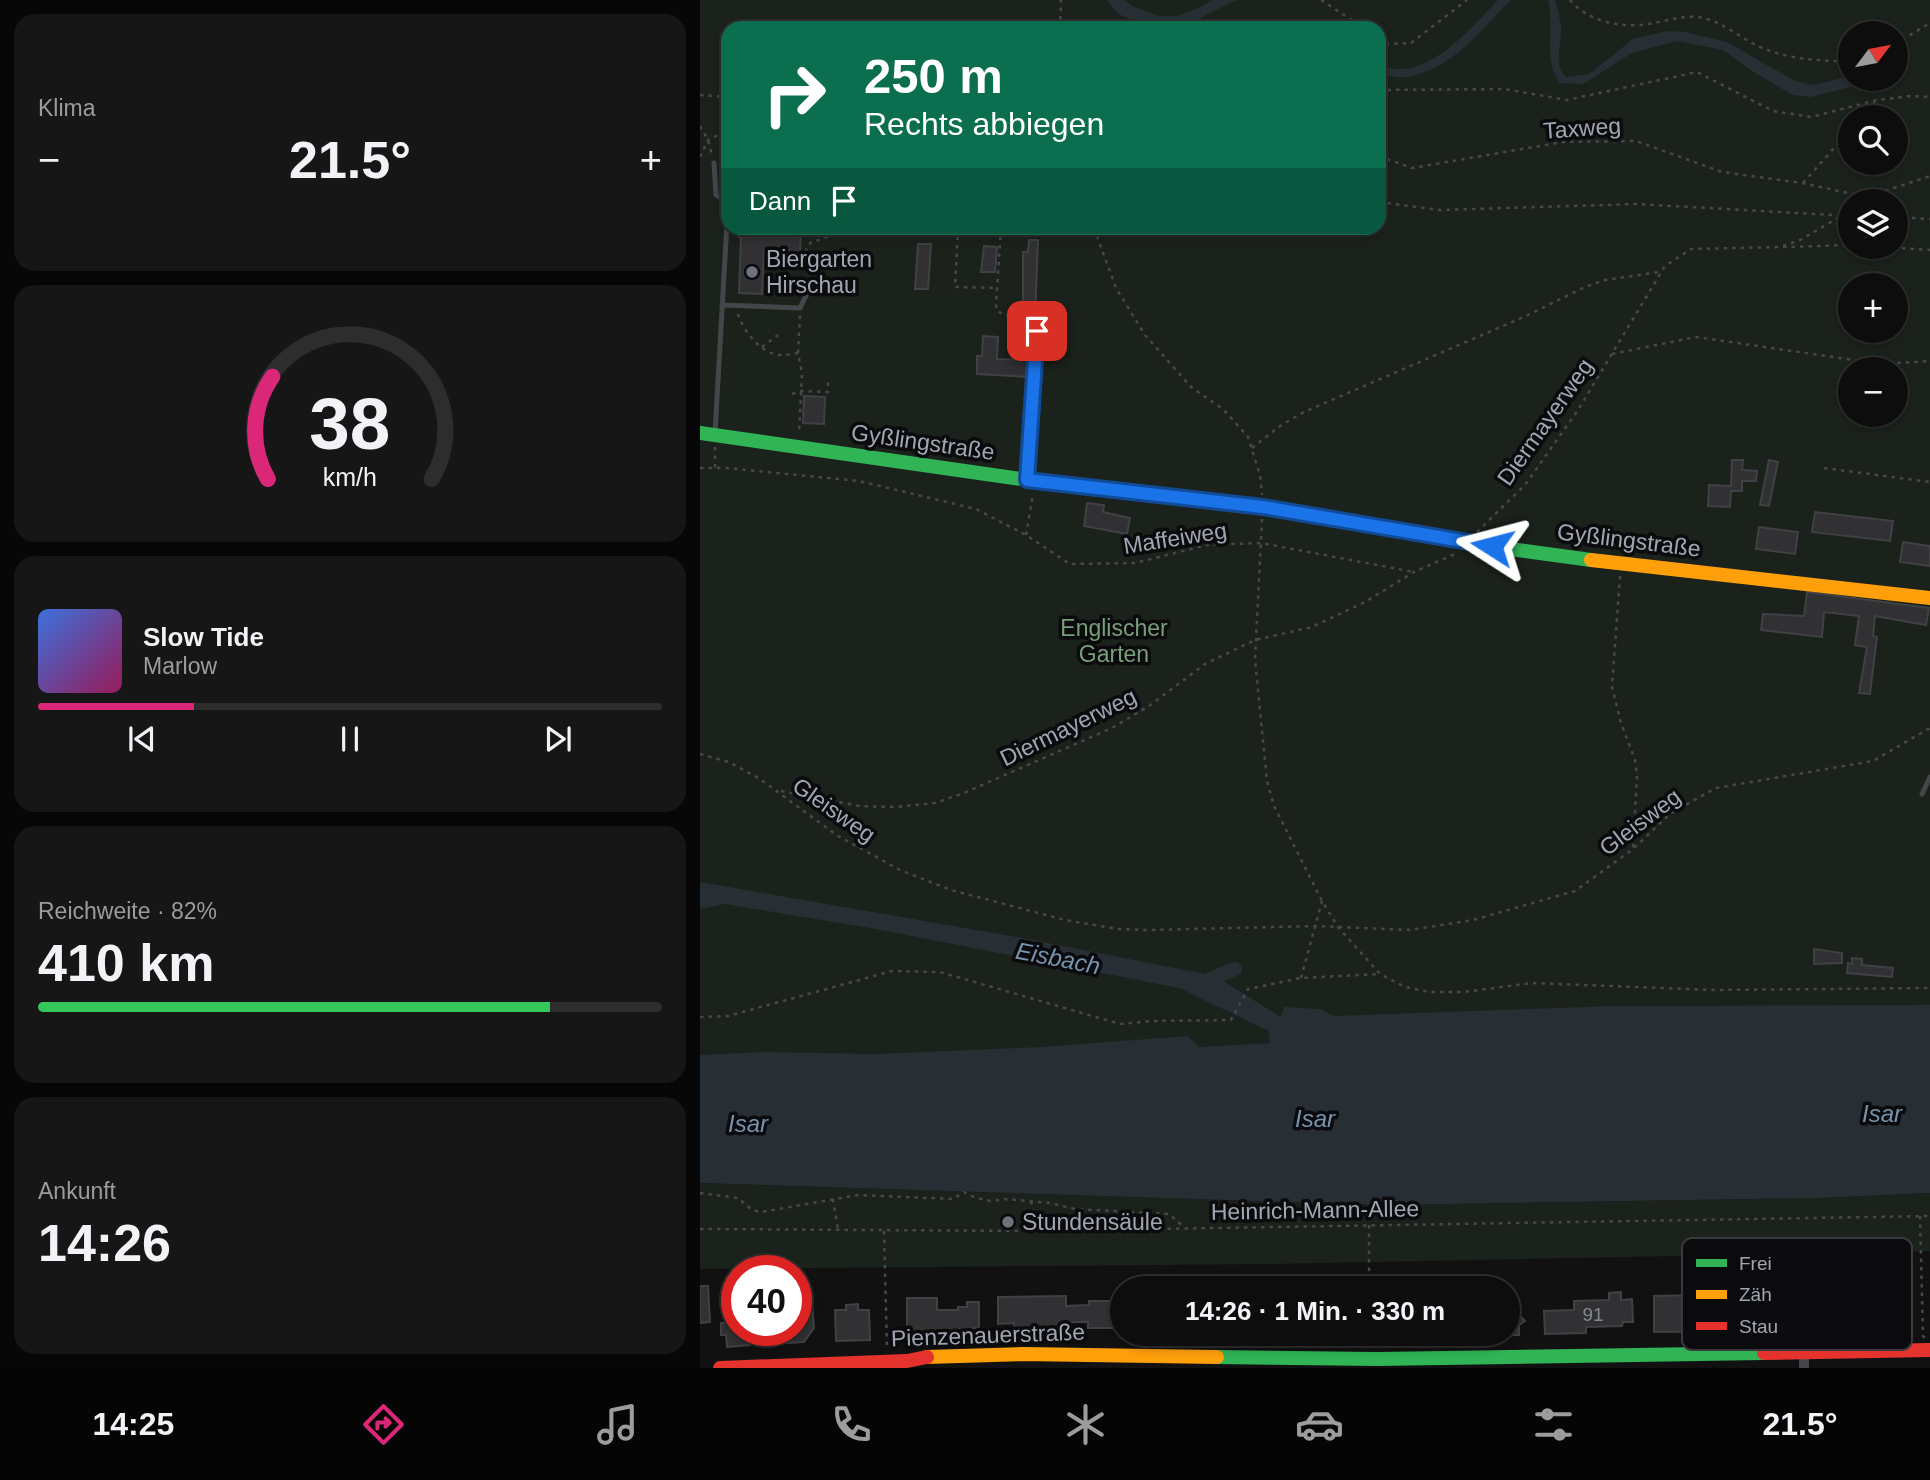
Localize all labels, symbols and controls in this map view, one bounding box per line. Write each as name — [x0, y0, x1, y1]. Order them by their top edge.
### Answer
north arrow — [1838, 21, 1908, 91]
map controls — [1838, 21, 1908, 427]
icon: right — [749, 49, 840, 140]
text: 250 m — [864, 49, 1003, 103]
text: Klima — [38, 95, 96, 121]
button: search — [1838, 105, 1908, 175]
text: Rechts abbiegen — [864, 106, 1104, 142]
street label: Taxweg — [1542, 112, 1622, 144]
text: 21.5° — [289, 131, 411, 189]
text: − — [38, 139, 60, 181]
text: + — [640, 139, 662, 181]
icon: arrive — [825, 182, 863, 220]
text: Dann — [749, 186, 811, 216]
button: layers — [1838, 189, 1908, 259]
place label: Biergarten Hirschau — [766, 246, 872, 298]
marker: Biergarten Hirschau — [744, 264, 760, 280]
button: + — [1838, 273, 1908, 343]
pin — [1007, 301, 1067, 361]
icon: arrive — [1018, 312, 1056, 350]
street label: Diermayerweg — [1492, 354, 1598, 490]
button: − — [1838, 357, 1908, 427]
text: 38 — [310, 384, 390, 465]
street label: Gyßlingstraße — [850, 419, 996, 465]
text: km/h — [323, 463, 377, 491]
position arrow — [1455, 509, 1529, 583]
street label: Maffeiweg — [1121, 517, 1229, 559]
street label: Gyßlingstraße — [1556, 518, 1702, 562]
park label: Englischer Garten — [1060, 615, 1168, 667]
text: Slow Tide — [143, 622, 264, 652]
text: Marlow — [143, 653, 217, 679]
street label: Diermayerweg — [996, 683, 1140, 771]
icon: previous — [123, 720, 161, 758]
icon: pause — [331, 720, 369, 758]
icon: next — [539, 720, 577, 758]
street label: Gleisweg — [788, 772, 880, 848]
street label: Gleisweg — [1594, 783, 1686, 861]
text: Reichweite · 82% — [38, 898, 217, 924]
text: 410 km — [38, 934, 214, 992]
water label: Eisbach — [1014, 937, 1102, 979]
water label: Isar — [1862, 1100, 1903, 1127]
water label: Isar — [1295, 1105, 1336, 1132]
water label: Isar — [728, 1110, 769, 1137]
text: Ankunft — [38, 1178, 116, 1204]
street label: Heinrich-Mann-Allee — [1211, 1195, 1419, 1225]
place label: Stundensäule — [1022, 1209, 1163, 1235]
text: 14:26 — [38, 1214, 171, 1272]
marker: Stundensäule — [1000, 1214, 1016, 1230]
legend — [1682, 1238, 1912, 1350]
text: Frei — [1739, 1253, 1772, 1274]
speed limit sign: 40 — [721, 1255, 812, 1346]
text: Zäh — [1739, 1284, 1772, 1305]
text: 14:26 · 1 Min. · 330 m — [1185, 1296, 1445, 1326]
house number: 91 — [1582, 1304, 1604, 1325]
text: Stau — [1739, 1316, 1778, 1337]
street label: Pienzenauerstraße — [890, 1319, 1086, 1351]
icon: directions — [359, 1400, 408, 1449]
icon: music — [593, 1400, 642, 1449]
icon: phone — [827, 1400, 876, 1449]
icon: climate — [1061, 1400, 1110, 1449]
icon: car — [1295, 1400, 1344, 1449]
icon: filters — [1529, 1400, 1578, 1449]
text: 14:25 — [92, 1406, 174, 1442]
text: 21.5° — [1762, 1406, 1837, 1442]

